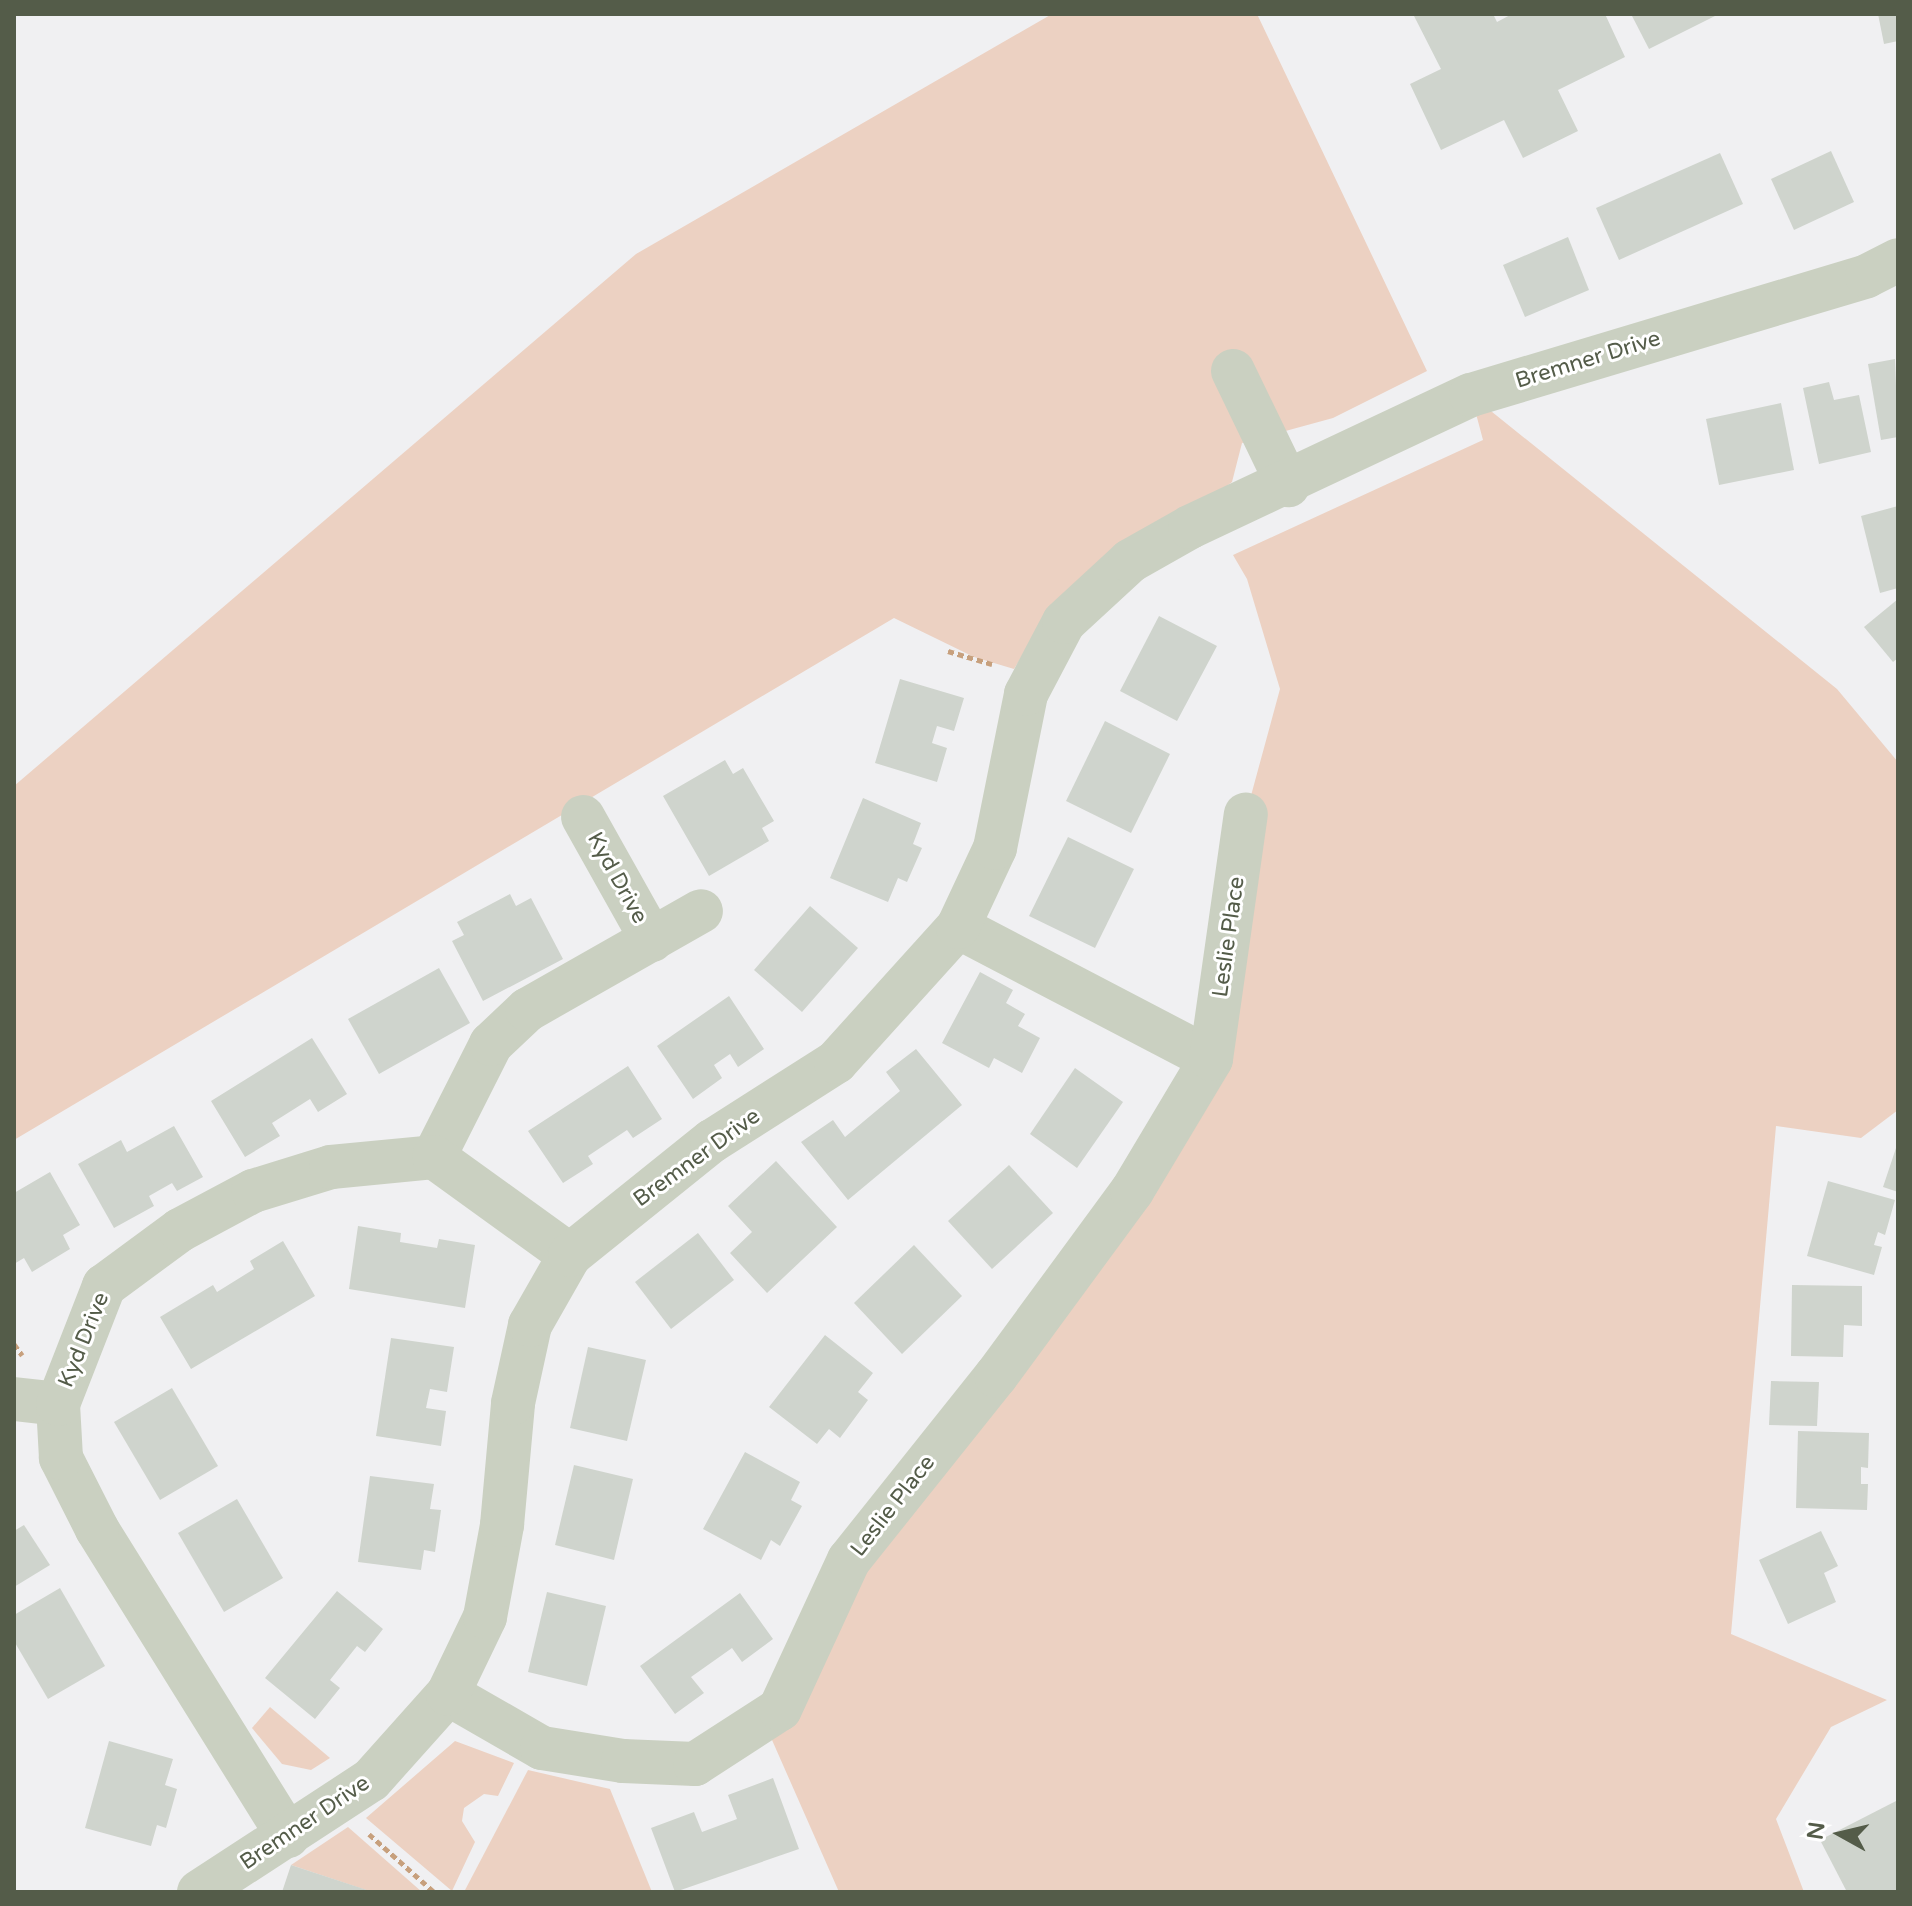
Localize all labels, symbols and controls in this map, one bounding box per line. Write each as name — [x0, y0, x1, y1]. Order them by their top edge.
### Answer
street label: Bremner Drive — [1512, 325, 1664, 395]
street label: Kyd Drive — [581, 828, 653, 928]
street label: Leslie Place — [1207, 875, 1251, 999]
street label: Bremner Drive — [629, 1103, 765, 1213]
street label: Kyd Drive — [53, 1289, 115, 1391]
street label: Leslie Place — [845, 1450, 941, 1562]
street label: Bremner Drive — [235, 1770, 375, 1876]
north arrow — [1800, 1794, 1880, 1874]
text: N — [1802, 1820, 1830, 1841]

